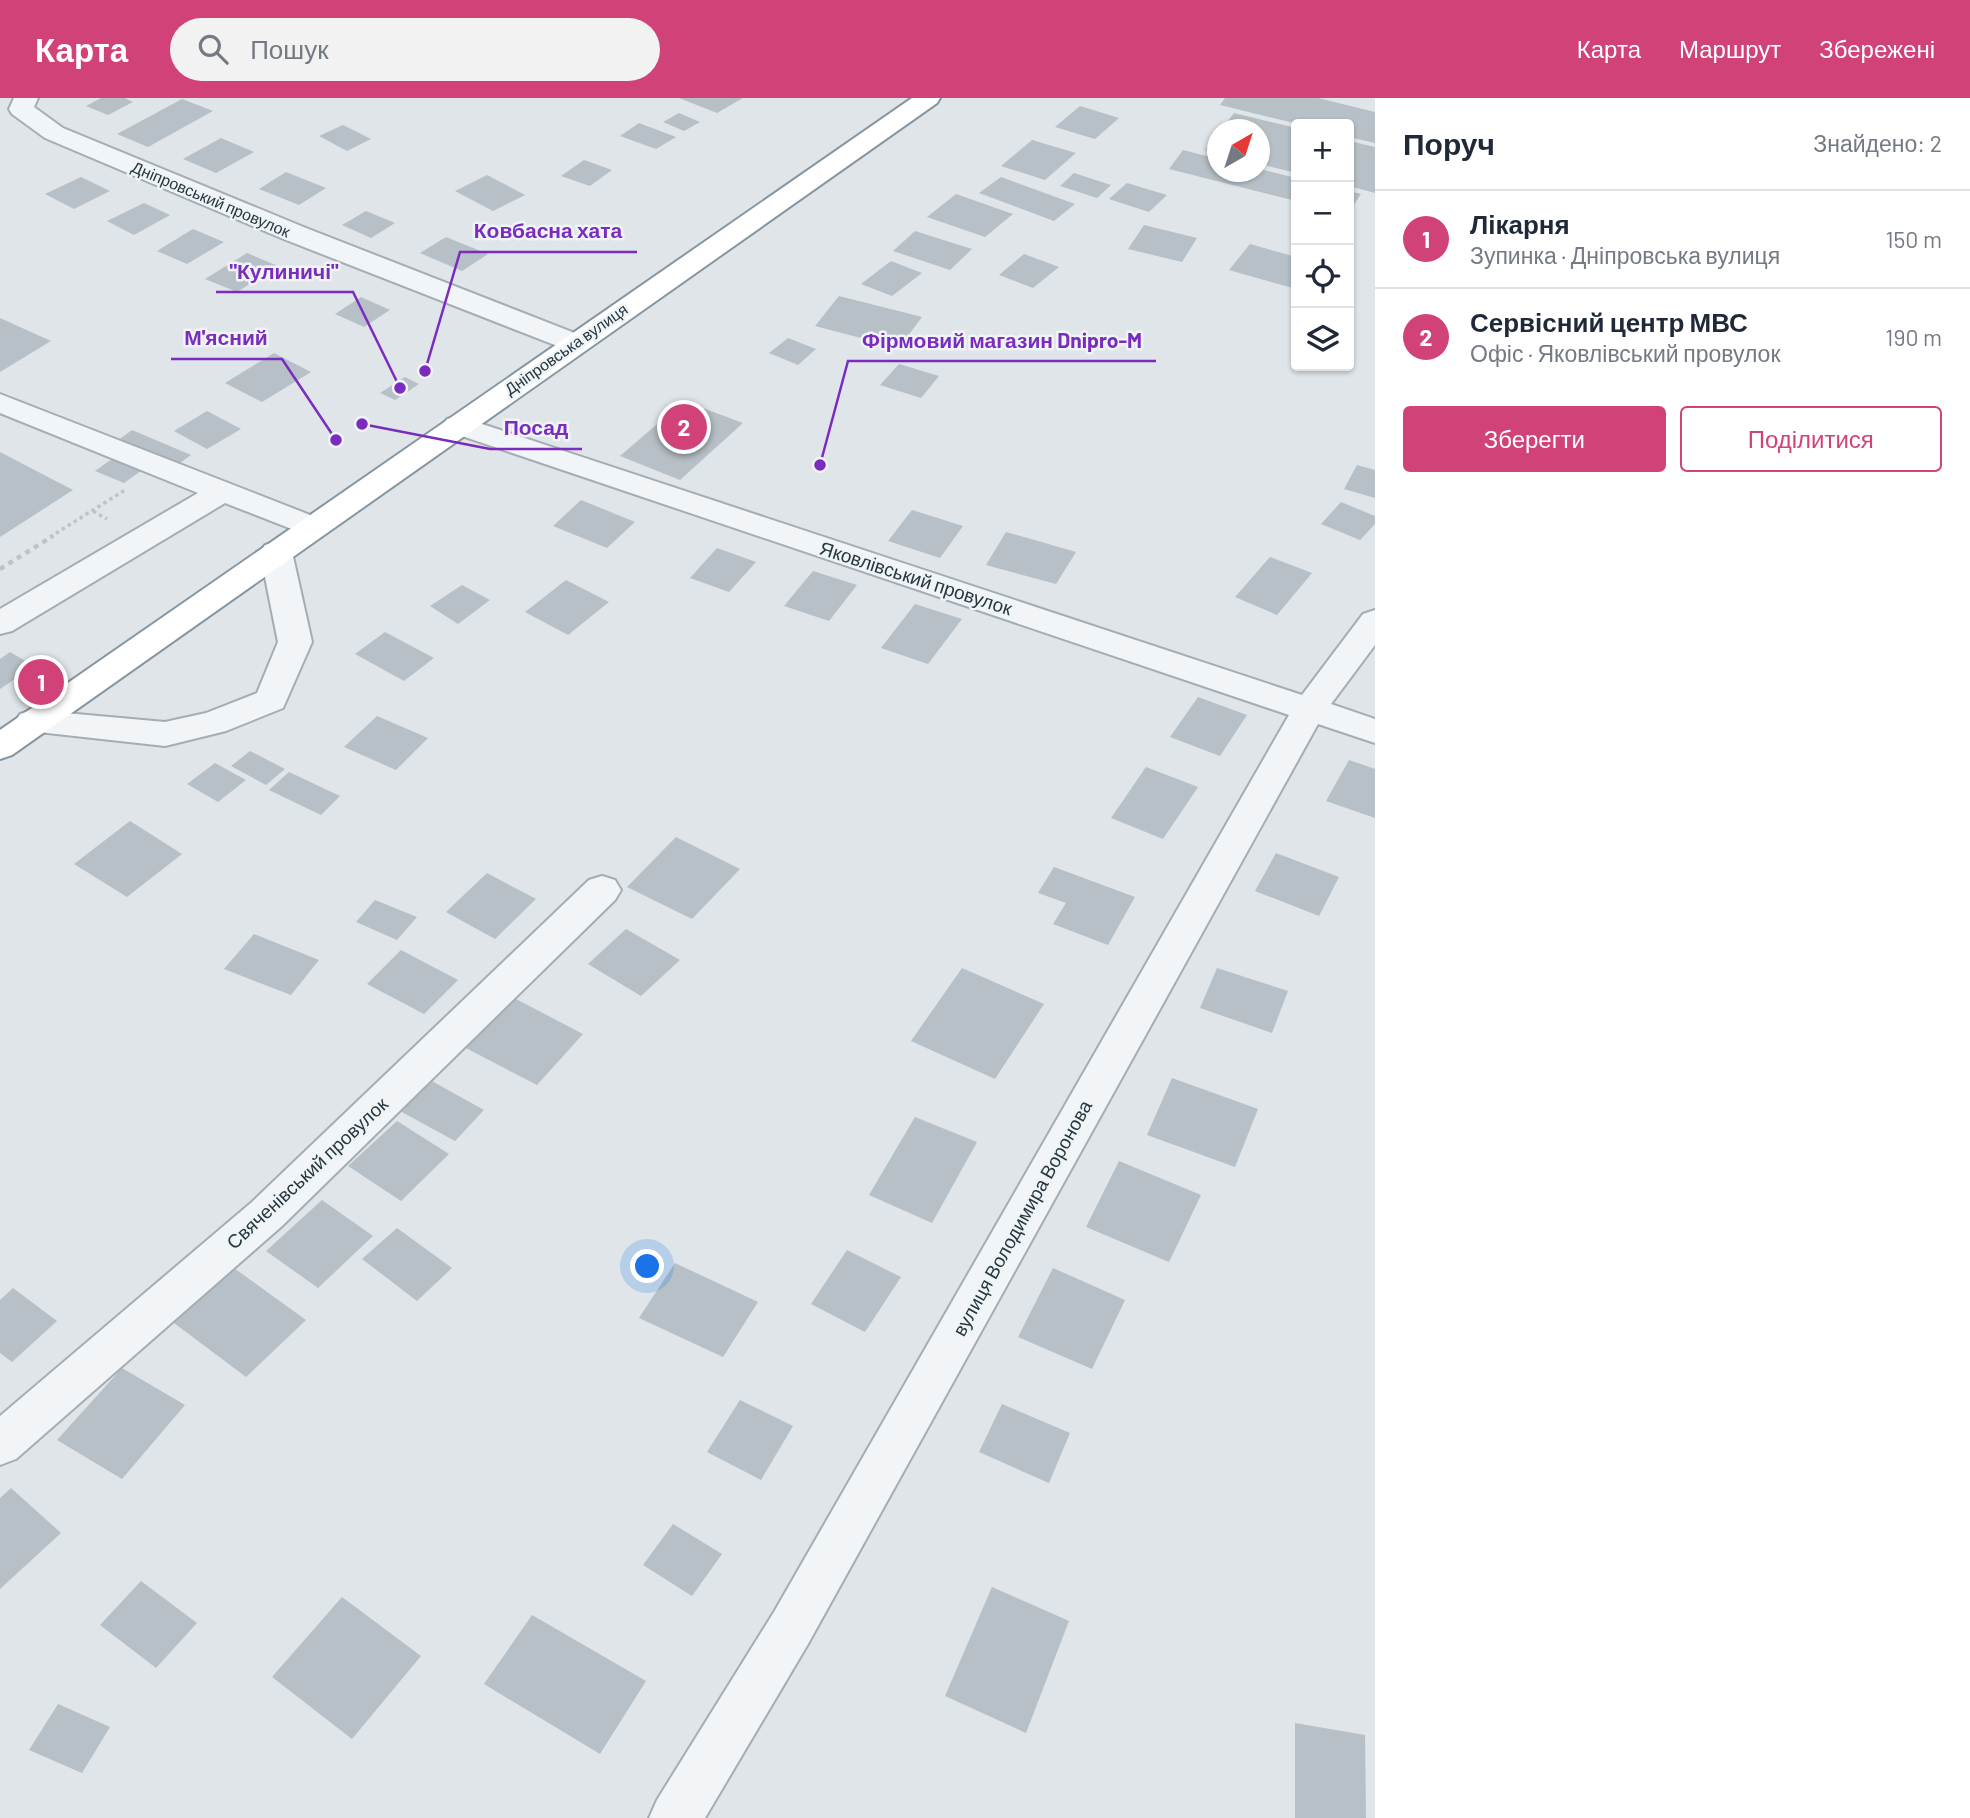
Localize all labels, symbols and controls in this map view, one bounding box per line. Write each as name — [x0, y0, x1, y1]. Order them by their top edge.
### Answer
search box — [170, 18, 660, 81]
text: Карта — [35, 29, 128, 69]
icon: search — [194, 30, 232, 68]
text: Пошук — [250, 33, 329, 64]
text: Карта — [1577, 34, 1641, 63]
text: Маршрут — [1679, 34, 1781, 63]
text: Збережені — [1819, 34, 1935, 63]
north arrow — [1207, 119, 1270, 182]
map controls — [1291, 119, 1354, 371]
button: + — [1291, 119, 1354, 182]
text: Поруч — [1403, 125, 1495, 161]
text: Знайдено: 2 — [1813, 129, 1942, 157]
street label: Дніпровський провулок — [129, 157, 294, 241]
button: − — [1291, 182, 1354, 245]
text: Лікарня — [1470, 208, 1570, 239]
callout: Ковбасна хата — [460, 210, 637, 252]
text: Ковбасна хата — [474, 217, 623, 242]
text: 1 — [1422, 225, 1430, 253]
text: 150 m — [1886, 225, 1942, 253]
text: Зупинка · Дніпровська вулиця — [1470, 241, 1780, 269]
button: locate — [1291, 245, 1354, 308]
callout: "Кулиничі" — [216, 250, 353, 292]
text: "Кулиничі" — [229, 258, 339, 283]
street label: Дніпровська вулиця — [501, 299, 631, 398]
text: Сервісний центр МВС — [1470, 306, 1748, 337]
button: layers — [1291, 308, 1354, 371]
callout: М'ясний — [171, 317, 282, 359]
callout: Фірмовий магазин Dnipro-M — [848, 319, 1156, 361]
text: 2 — [1420, 323, 1432, 351]
text: 190 m — [1885, 323, 1942, 351]
text: М'ясний — [184, 324, 268, 349]
text: Фірмовий магазин Dnipro-M — [862, 327, 1142, 352]
text: Офіс · Яковлівський провулок — [1470, 339, 1780, 367]
pin: 2 — [661, 401, 707, 453]
button: Зберегти — [1403, 406, 1666, 472]
button: Поділитися — [1680, 406, 1942, 472]
callout: Посад — [490, 407, 582, 449]
text: Посад — [504, 414, 568, 439]
street label: Яковлівський провулок — [817, 536, 1016, 620]
pin: 1 — [18, 656, 64, 708]
street label: Свяченівський провулок — [221, 1091, 393, 1253]
street label: вулиця Володимира Воронова — [947, 1096, 1096, 1340]
your location — [630, 1249, 664, 1283]

